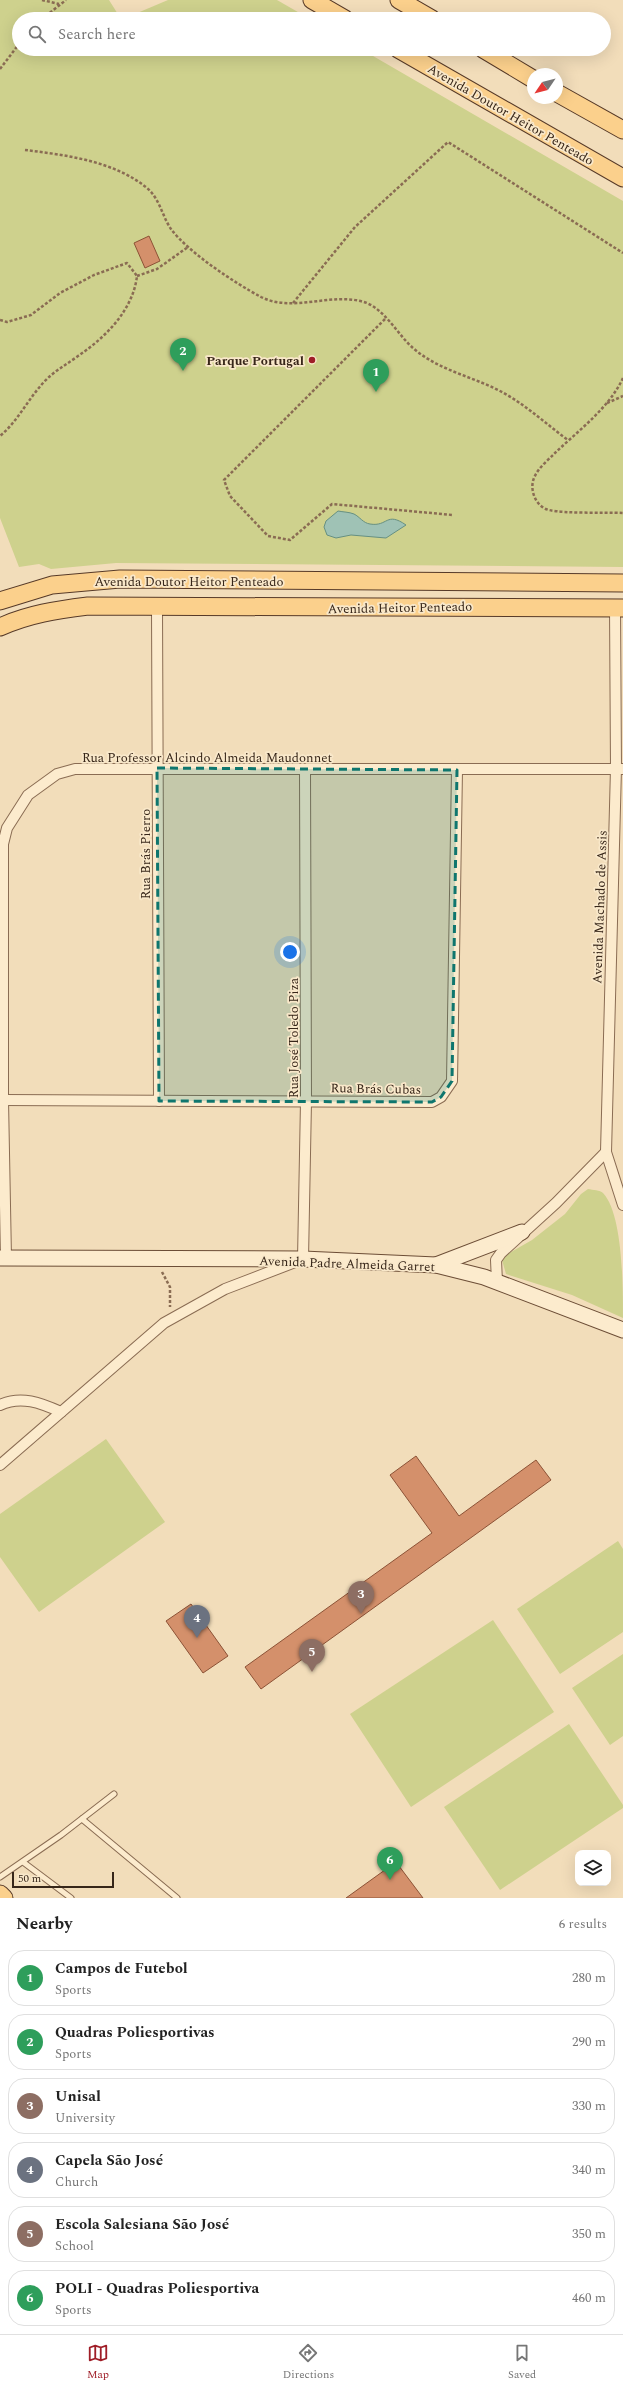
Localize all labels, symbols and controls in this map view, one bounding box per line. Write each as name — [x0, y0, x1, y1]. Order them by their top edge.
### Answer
search box — [12, 12, 611, 56]
icon: search — [26, 23, 48, 45]
text: Search here — [58, 23, 136, 46]
street label: Avenida Doutor Heitor Penteado — [424, 59, 597, 171]
north arrow — [527, 68, 563, 104]
pin: 2 — [170, 338, 196, 371]
place label: Parque Portugal — [206, 351, 304, 371]
marker: Parque Portugal — [307, 355, 317, 365]
pin: 1 — [363, 359, 389, 392]
street label: Avenida Doutor Heitor Penteado — [94, 572, 284, 592]
street label: Avenida Heitor Penteado — [328, 597, 473, 619]
street label: Rua Professor Alcindo Almeida Maudonnet — [82, 748, 333, 768]
street label: Rua Brás Pierro — [136, 809, 156, 899]
street label: Avenida Machado de Assis — [587, 830, 613, 984]
your location — [280, 942, 300, 962]
street label: Rua José Toledo Piza — [284, 977, 304, 1098]
street label: Rua Brás Cubas — [331, 1078, 421, 1100]
street label: Avenida Padre Almeida Garret — [259, 1251, 436, 1277]
pin: 3 — [348, 1581, 374, 1614]
pin: 4 — [184, 1605, 210, 1638]
pin: 5 — [299, 1639, 325, 1672]
pin: 6 — [377, 1847, 403, 1880]
map controls — [575, 1850, 611, 1886]
button: layers — [575, 1850, 611, 1886]
scale bar — [12, 1870, 114, 1889]
text: 50 m — [18, 1870, 41, 1887]
text: Nearby — [16, 1911, 72, 1937]
text: 6 results — [559, 1914, 607, 1934]
text: Campos de Futebol — [55, 1957, 188, 1980]
text: 1 — [26, 1968, 34, 1988]
text: 280 m — [572, 1968, 606, 1988]
text: Sports — [55, 1980, 92, 2000]
text: Quadras Poliesportivas — [55, 2021, 215, 2044]
text: 2 — [26, 2032, 34, 2052]
text: 290 m — [572, 2032, 606, 2052]
text: Sports — [55, 2044, 92, 2064]
text: Unisal — [55, 2085, 101, 2108]
text: 3 — [26, 2096, 34, 2116]
text: 330 m — [572, 2096, 606, 2116]
text: University — [55, 2108, 115, 2128]
text: Capela São José — [55, 2149, 163, 2172]
text: 4 — [26, 2160, 34, 2180]
text: 340 m — [572, 2160, 606, 2180]
text: Church — [55, 2172, 98, 2192]
text: Escola Salesiana São José — [55, 2213, 229, 2236]
text: 5 — [26, 2224, 34, 2244]
text: 350 m — [572, 2224, 606, 2244]
text: School — [55, 2236, 94, 2256]
text: POLI - Quadras Poliesportiva — [55, 2277, 259, 2300]
text: 6 — [26, 2288, 34, 2308]
text: 460 m — [572, 2288, 606, 2308]
text: Sports — [55, 2300, 92, 2320]
tab: Map — [87, 2342, 109, 2383]
tab: Directions — [283, 2342, 334, 2383]
tab: Saved — [508, 2342, 536, 2383]

